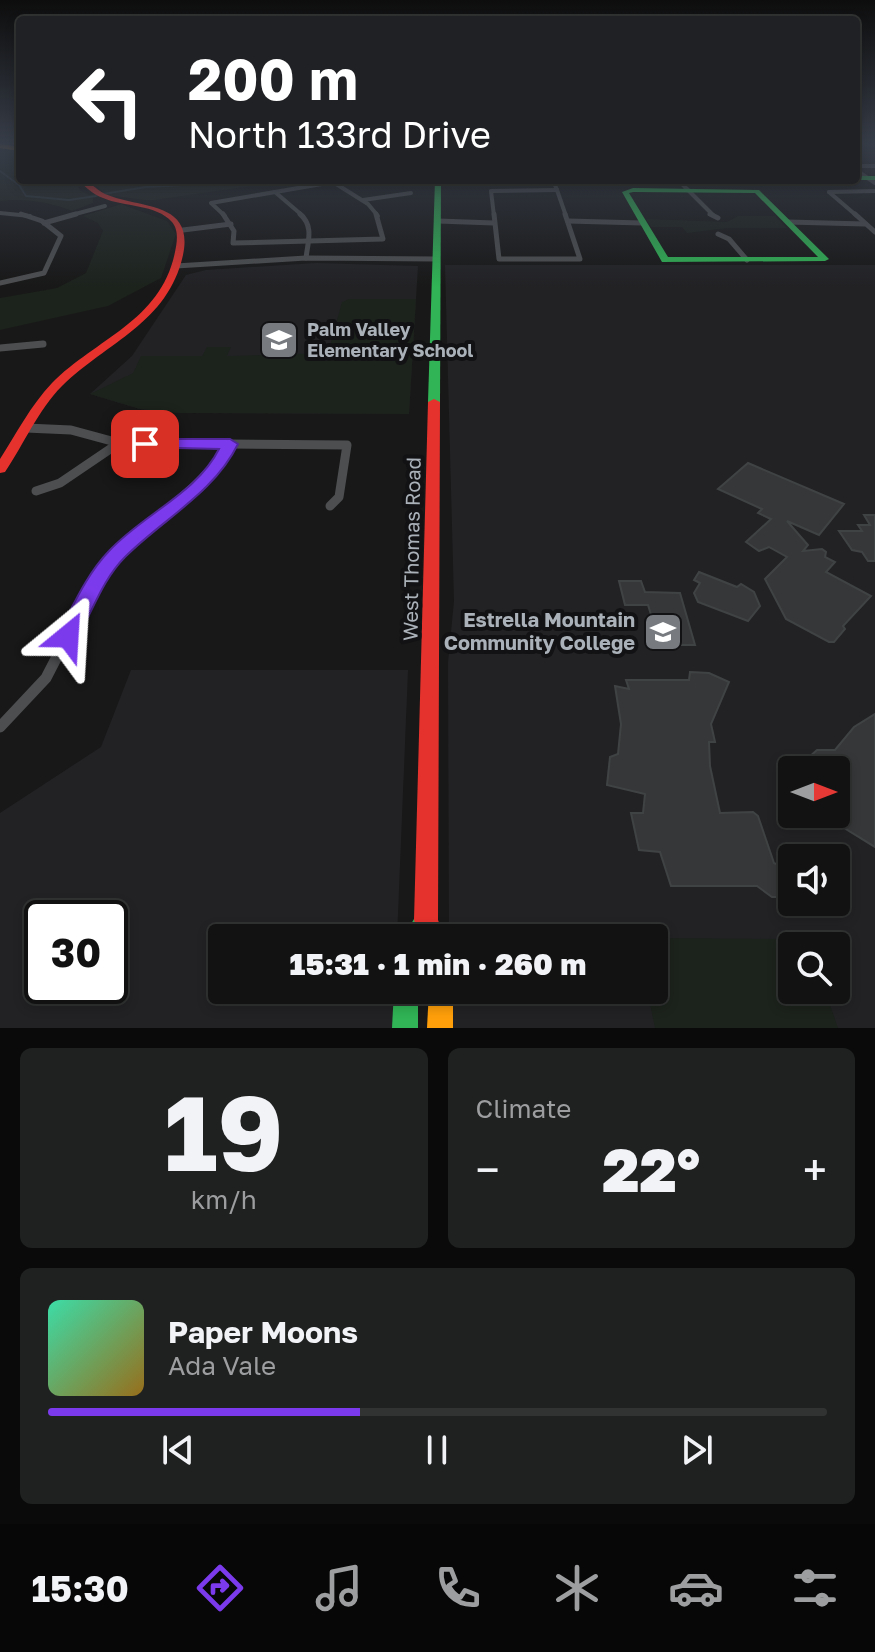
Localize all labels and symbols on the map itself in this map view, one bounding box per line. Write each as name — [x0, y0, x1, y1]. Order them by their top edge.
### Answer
place label: Palm Valley Elementary School — [307, 318, 473, 361]
school or university icon: Palm Valley Elementary School — [258, 319, 300, 361]
pin — [111, 410, 179, 478]
street label: West Thomas Road — [397, 457, 425, 641]
position arrow — [26, 594, 110, 678]
place label: Estrella Mountain Community College — [444, 607, 635, 654]
school or university icon: Estrella Mountain Community College — [642, 611, 684, 653]
north arrow — [778, 756, 850, 828]
speed limit sign: 30 — [24, 900, 128, 1004]

